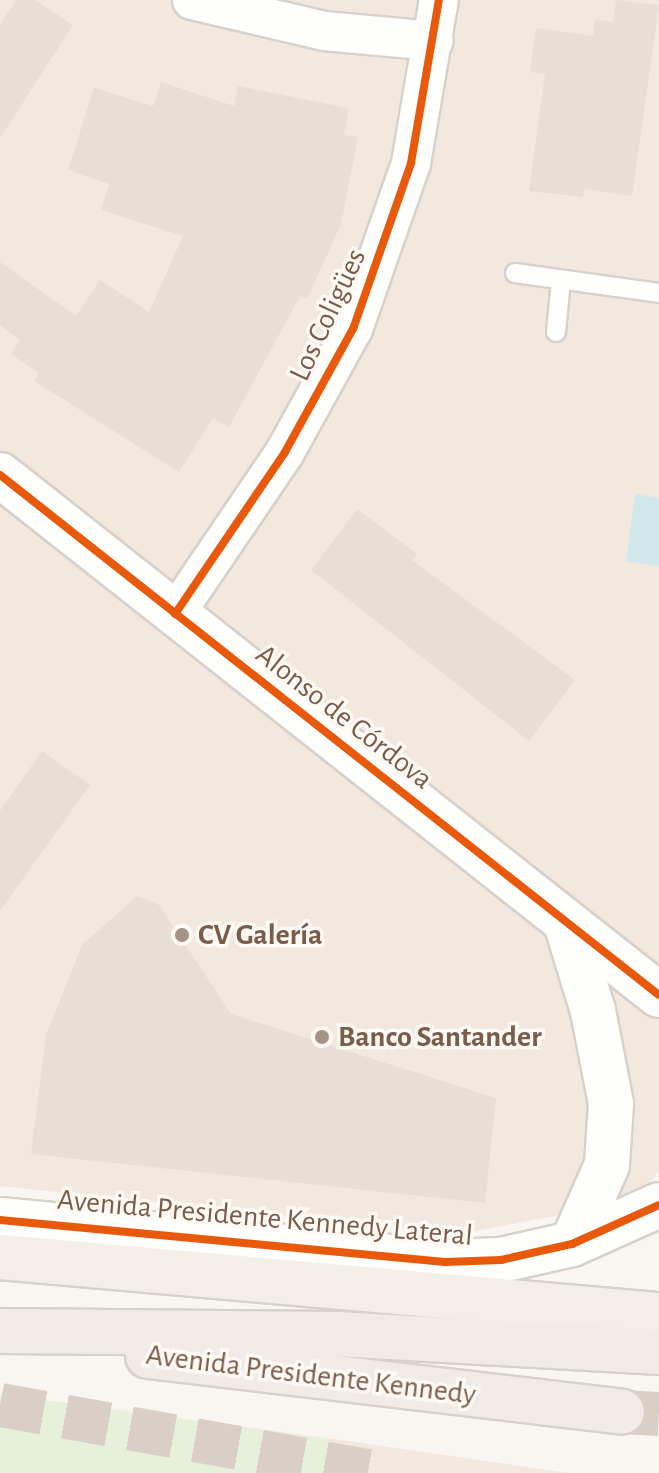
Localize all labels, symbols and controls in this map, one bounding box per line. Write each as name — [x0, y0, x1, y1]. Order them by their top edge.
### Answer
street label: Los Coligües — [282, 243, 374, 387]
street label: Alonso de Córdova — [248, 637, 440, 797]
place label: CV Galería — [198, 917, 322, 953]
marker: CV Galería — [173, 926, 191, 944]
place label: Banco Santander — [338, 1019, 542, 1055]
marker: Banco Santander — [313, 1028, 331, 1046]
street label: Avenida Presidente Kennedy Lateral — [56, 1182, 474, 1254]
street label: Avenida Presidente Kennedy — [144, 1337, 478, 1413]

